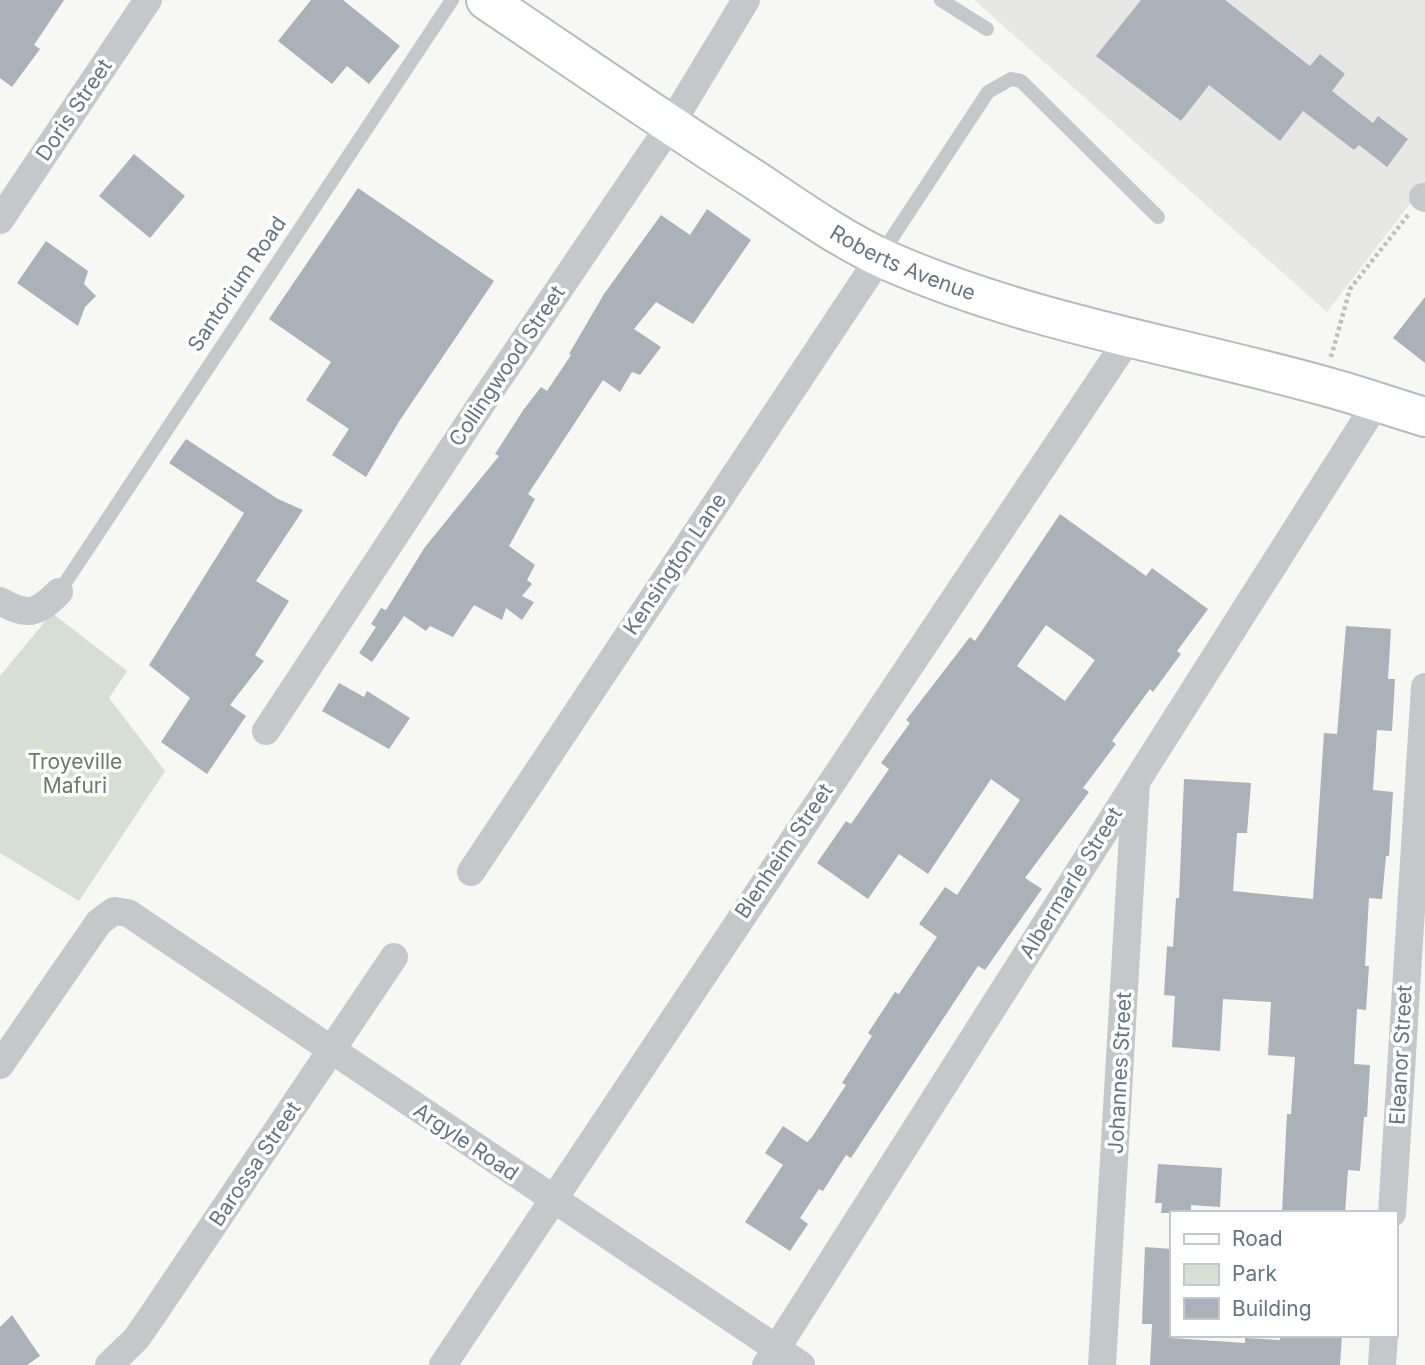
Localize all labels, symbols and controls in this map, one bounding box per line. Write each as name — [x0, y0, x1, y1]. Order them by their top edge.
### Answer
street label: Doris Street — [30, 54, 117, 165]
street label: Santorium Road — [182, 211, 291, 356]
street label: Roberts Avenue — [826, 220, 979, 306]
street label: Collingwood Street — [444, 280, 570, 451]
street label: Kensington Lane — [618, 488, 731, 639]
park label: Troyeville Mafuri — [28, 749, 122, 798]
street label: Blenheim Street — [729, 779, 838, 923]
street label: Albermarle Street — [1014, 802, 1127, 963]
street label: Eleanor Street — [1384, 984, 1417, 1126]
street label: Johannes Street — [1103, 991, 1136, 1155]
street label: Barossa Street — [204, 1097, 306, 1231]
street label: Argyle Road — [409, 1097, 523, 1186]
legend — [1170, 1211, 1397, 1337]
text: Road — [1232, 1226, 1283, 1251]
text: Park — [1232, 1261, 1277, 1286]
text: Building — [1232, 1296, 1312, 1321]

